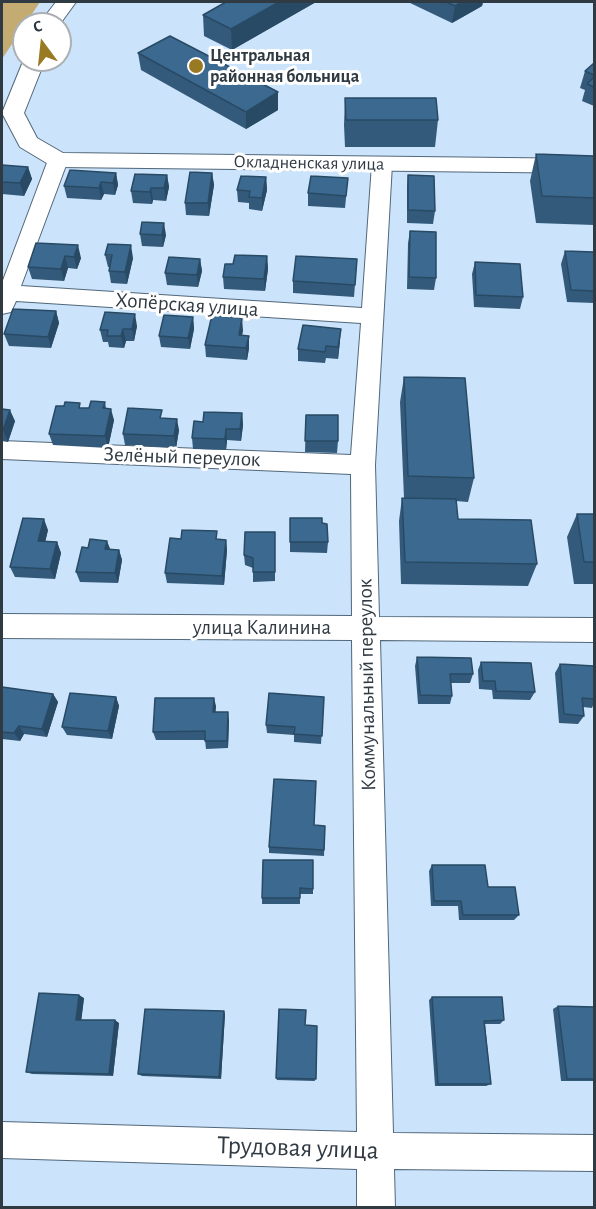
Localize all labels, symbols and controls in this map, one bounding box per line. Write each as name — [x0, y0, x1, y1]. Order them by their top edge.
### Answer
north arrow — [12, 12, 72, 72]
text: С — [32, 18, 44, 35]
place label: Центральная районная больница — [210, 45, 359, 88]
marker: Центральная районная больница — [187, 57, 205, 75]
street label: Окладненская улица — [233, 151, 385, 175]
street label: Хопёрская улица — [115, 287, 259, 323]
street label: Зелёный переулок — [103, 442, 261, 472]
street label: Коммунальный переулок — [353, 579, 381, 791]
street label: улица Калинина — [193, 615, 331, 641]
street label: Трудовая улица — [217, 1130, 379, 1166]

